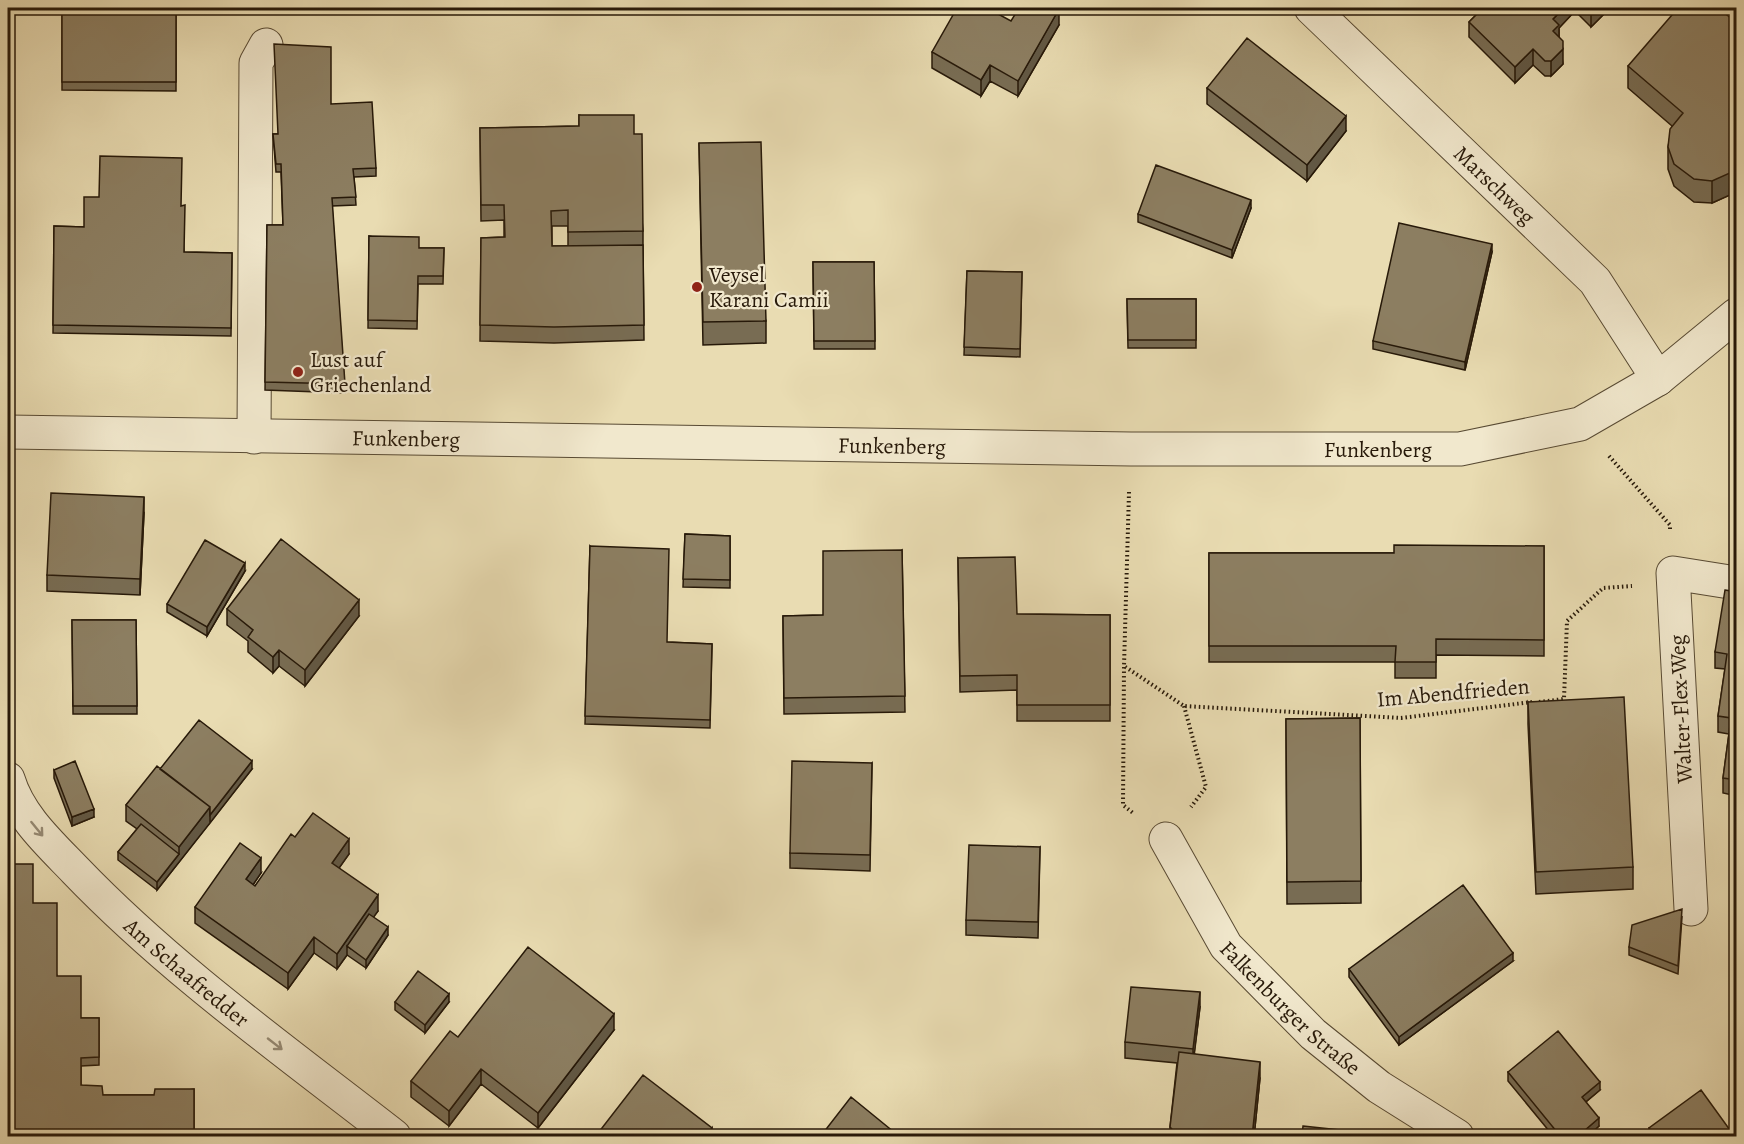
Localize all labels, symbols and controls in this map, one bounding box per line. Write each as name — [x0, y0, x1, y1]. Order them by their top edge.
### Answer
street label: Marschweg — [1447, 139, 1541, 232]
place label: Veysel Karani Camii — [708, 260, 829, 315]
marker: Veysel Karani Camii — [690, 280, 704, 294]
place label: Lust auf Griechenland — [310, 345, 431, 400]
marker: Lust auf Griechenland — [291, 365, 305, 379]
street label: Funkenberg — [352, 423, 460, 455]
street label: Funkenberg — [838, 431, 946, 462]
street label: Funkenberg — [1324, 435, 1432, 465]
street label: Walter-Flex-Weg — [1662, 634, 1700, 785]
street label: Im Abendfrieden — [1375, 671, 1531, 715]
one-way arrow — [30, 821, 43, 837]
street label: Am Schaafredder — [116, 911, 255, 1035]
street label: Falkenburger Straße — [1213, 934, 1367, 1082]
one-way arrow — [266, 1037, 282, 1050]

